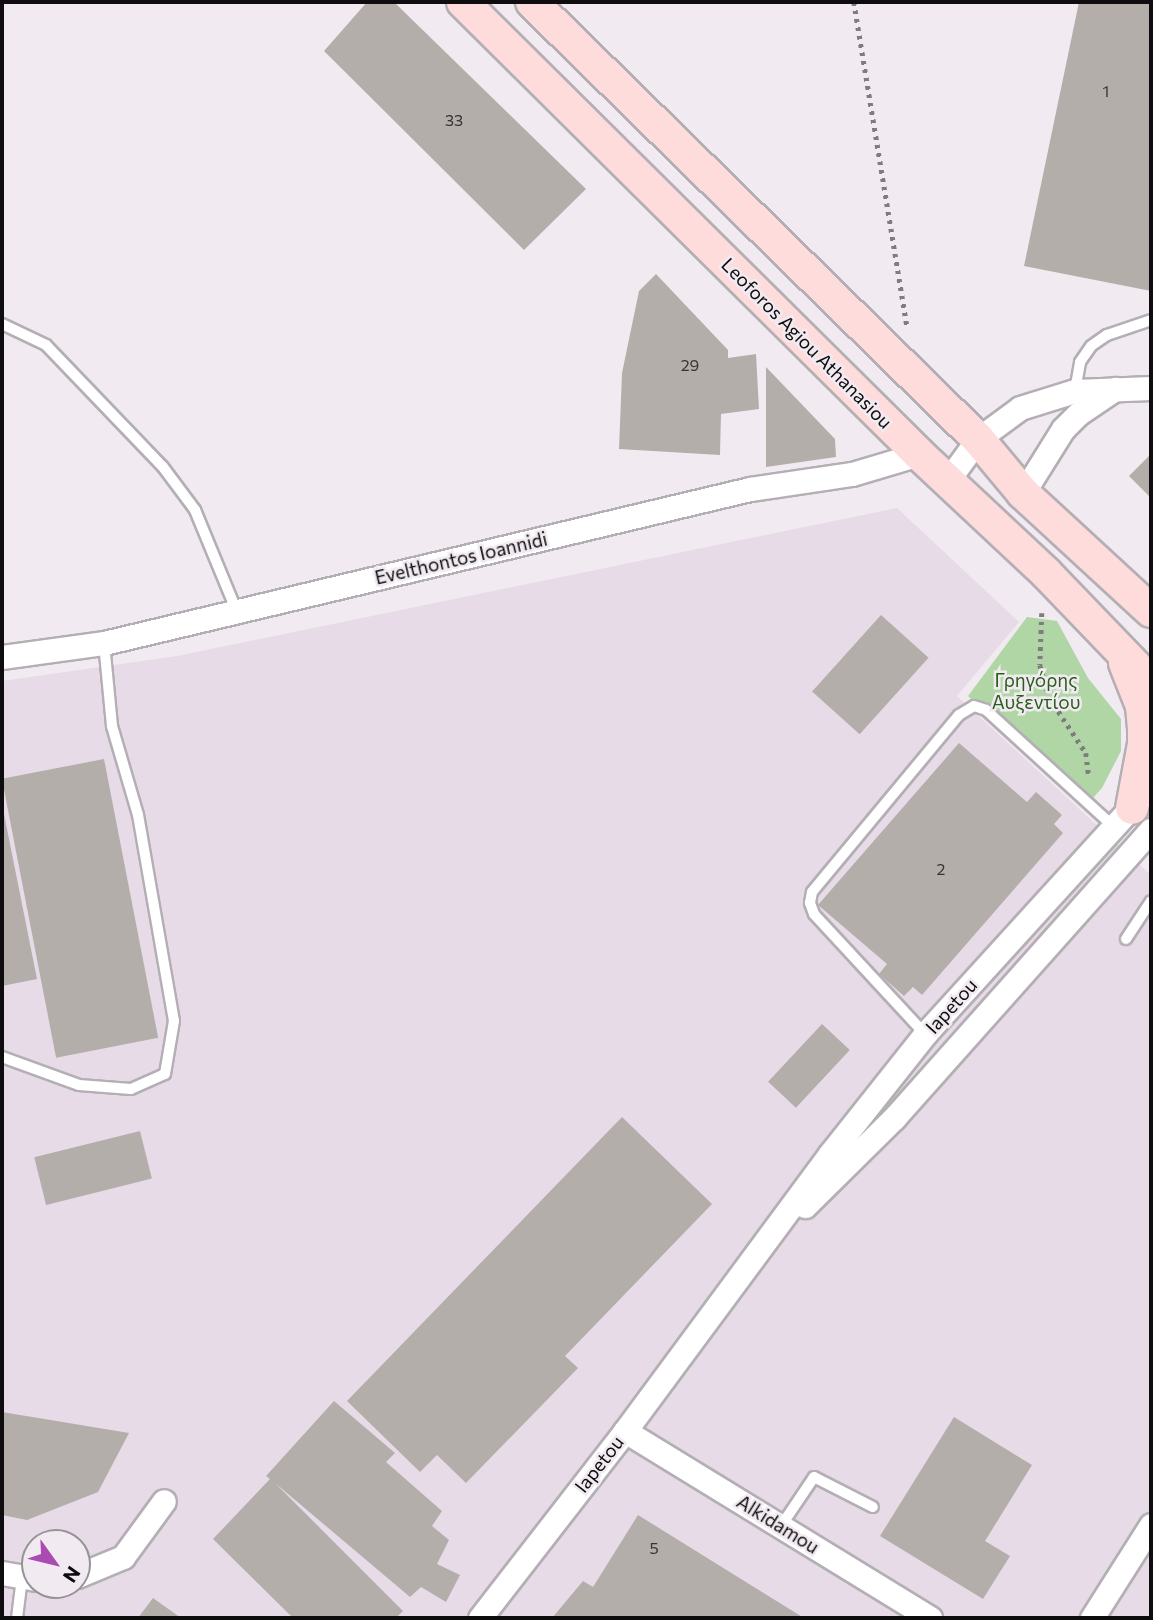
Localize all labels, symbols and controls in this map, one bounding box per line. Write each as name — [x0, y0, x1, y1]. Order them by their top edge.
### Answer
house number: 1 — [1103, 81, 1109, 101]
house number: 33 — [445, 110, 463, 130]
street label: Leoforos Agiou Athanasiou — [717, 253, 897, 433]
house number: 29 — [681, 355, 699, 375]
street label: Evelthontos Ioannidi — [373, 527, 549, 589]
park label: Γρηγόρης Αυξεντίου — [992, 669, 1080, 713]
house number: 2 — [937, 859, 945, 879]
street label: Iapetou — [920, 974, 982, 1038]
street label: Iapetou — [570, 1431, 628, 1497]
street label: Alkidamou — [733, 1490, 823, 1558]
north arrow — [21, 1529, 91, 1599]
house number: 5 — [649, 1538, 659, 1558]
text: N — [59, 1563, 86, 1587]

